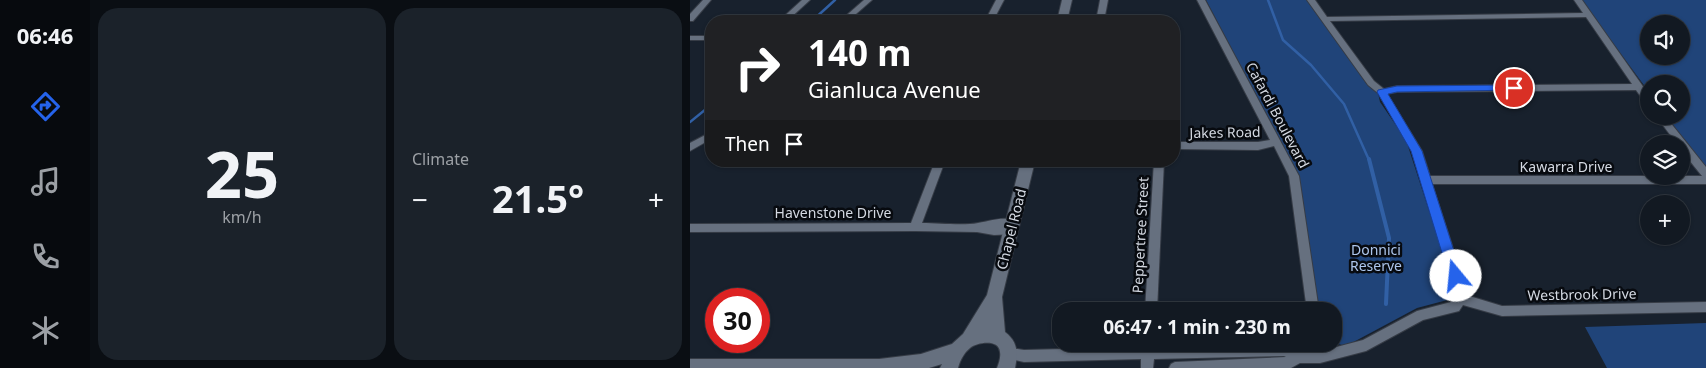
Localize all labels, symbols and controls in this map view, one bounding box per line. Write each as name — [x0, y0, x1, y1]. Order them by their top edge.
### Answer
map controls — [1640, 15, 1690, 245]
button: sound — [1640, 15, 1690, 65]
text: 06:46 — [17, 20, 73, 50]
text: 140 m — [808, 29, 911, 76]
icon: right — [725, 35, 790, 100]
street label: Cafardi Boulevard — [1242, 59, 1314, 171]
pin — [1493, 67, 1535, 109]
text: Gianluca Avenue — [808, 74, 981, 104]
icon: arrive — [1500, 74, 1528, 102]
button: search — [1640, 75, 1690, 125]
icon: directions — [28, 89, 63, 124]
street label: Jakes Road — [1187, 122, 1261, 142]
text: 25 — [205, 129, 279, 217]
icon: arrive — [780, 130, 808, 158]
text: Then — [725, 131, 770, 157]
button: layers — [1640, 135, 1690, 185]
text: Climate — [412, 148, 469, 170]
street label: Kawarra Drive — [1520, 157, 1612, 176]
icon: music — [28, 164, 63, 199]
text: 21.5° — [492, 172, 584, 224]
street label: Peppertree Street — [1127, 176, 1153, 294]
text: − — [412, 180, 428, 218]
text: + — [648, 180, 664, 218]
street label: Chapel Road — [992, 187, 1030, 271]
button: + — [1640, 195, 1690, 245]
street label: Havenstone Drive — [775, 203, 892, 222]
text: km/h — [222, 206, 262, 228]
icon: phone — [28, 239, 63, 274]
park label: Donnici Reserve — [1350, 240, 1402, 275]
position arrow — [1429, 249, 1481, 301]
street label: Westbrook Drive — [1527, 284, 1637, 304]
speed limit sign: 30 — [705, 288, 770, 353]
icon: climate — [28, 313, 63, 348]
text: 06:47 · 1 min · 230 m — [1103, 314, 1291, 340]

